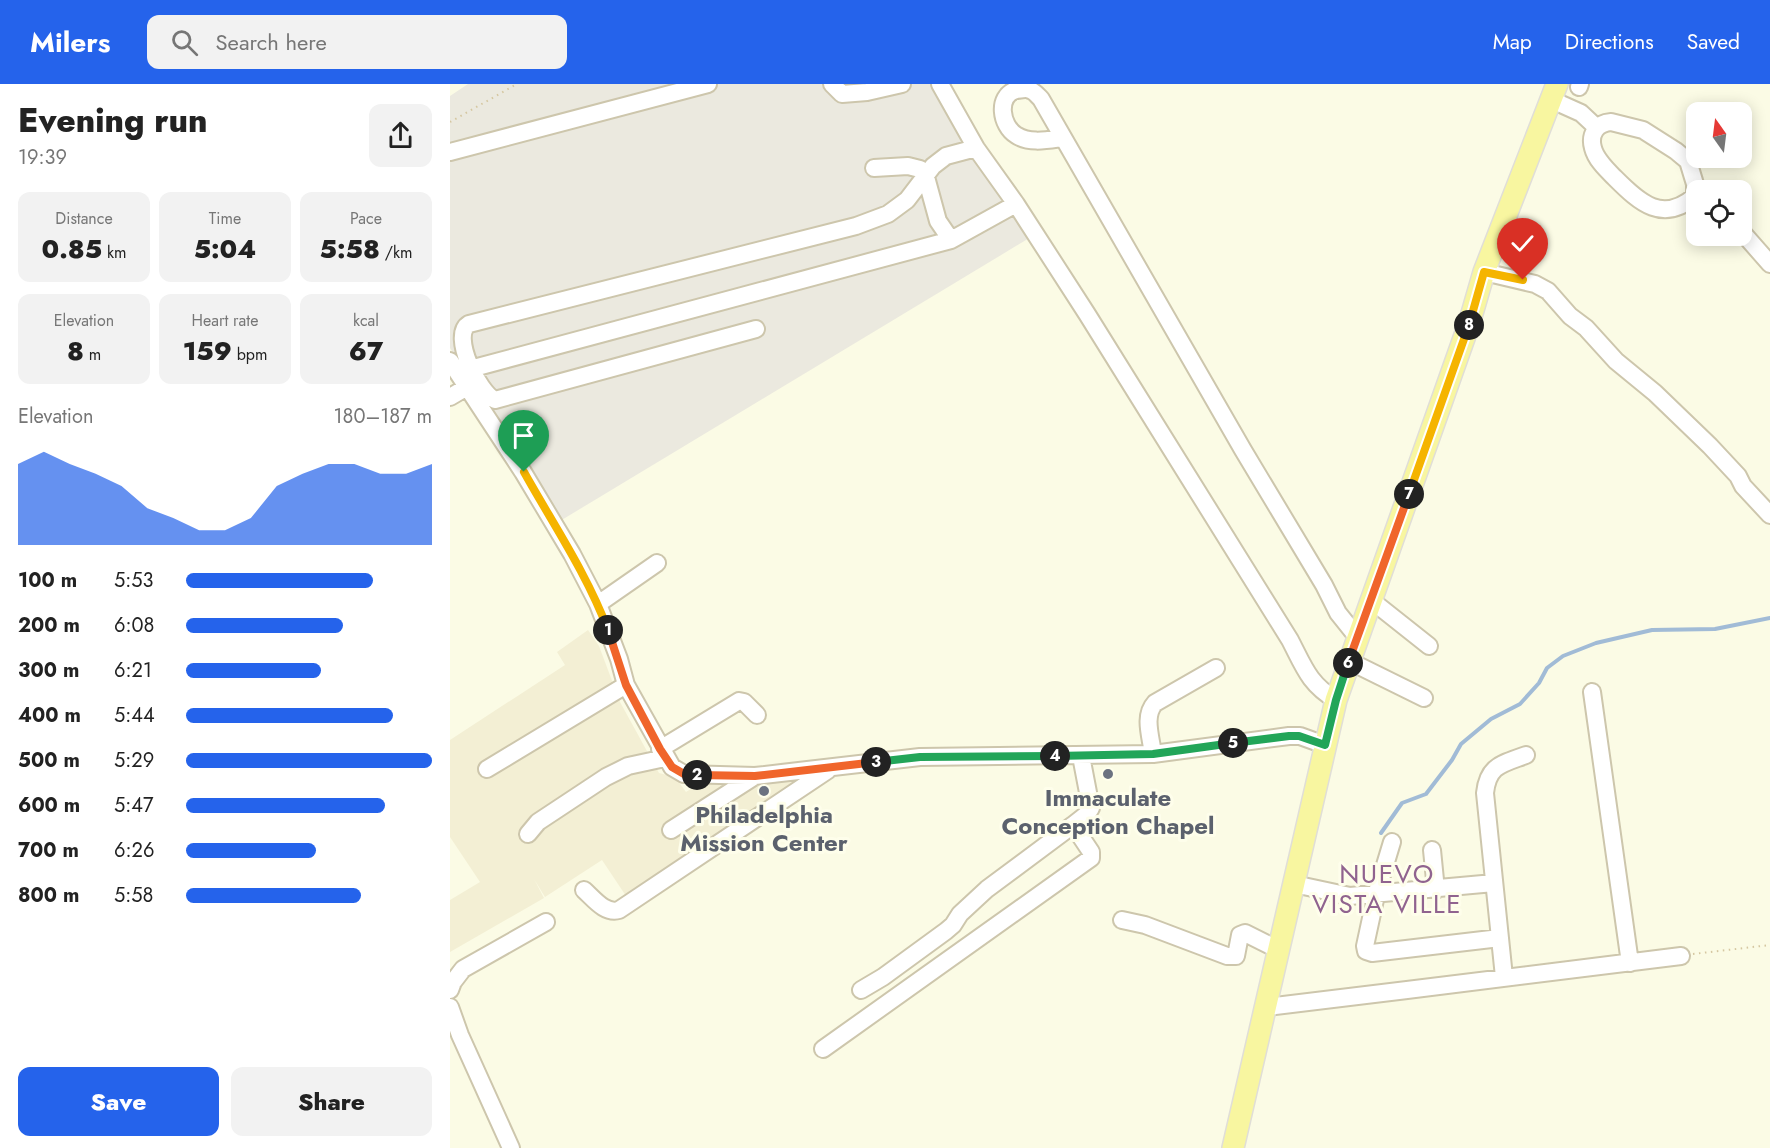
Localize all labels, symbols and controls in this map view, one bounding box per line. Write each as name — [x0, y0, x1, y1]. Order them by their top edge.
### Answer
search box — [147, 15, 567, 69]
text: Milers — [30, 22, 111, 63]
icon: search — [168, 26, 201, 59]
text: Search here — [216, 26, 327, 58]
text: Map — [1493, 27, 1532, 57]
text: Directions — [1565, 27, 1654, 57]
text: Saved — [1687, 27, 1740, 57]
text: Evening run — [18, 97, 208, 144]
north arrow — [1686, 102, 1752, 168]
map controls — [1686, 102, 1752, 246]
button: share — [369, 104, 432, 167]
text: 19:39 — [18, 143, 67, 172]
button: locate — [1686, 180, 1752, 246]
text: Distance — [55, 207, 113, 230]
text: Time — [209, 207, 241, 230]
text: Pace — [350, 207, 382, 230]
pin — [1497, 218, 1548, 280]
icon: check — [1506, 227, 1539, 260]
text: 0.85 — [42, 230, 102, 268]
text: 5:04 — [194, 230, 256, 268]
text: 5:58 — [320, 230, 380, 268]
text: km — [102, 241, 126, 264]
text: /km — [380, 241, 412, 264]
text: Elevation — [54, 309, 114, 332]
text: Heart rate — [192, 309, 258, 332]
text: kcal — [353, 309, 379, 332]
pin: 8 — [1454, 310, 1484, 340]
text: 8 — [1464, 313, 1474, 336]
text: 8 — [67, 332, 84, 370]
text: 159 — [183, 332, 232, 370]
text: 67 — [349, 332, 383, 370]
text: m — [84, 343, 101, 366]
text: bpm — [232, 343, 267, 366]
text: Elevation — [18, 402, 93, 431]
text: 180–187 m — [334, 402, 432, 431]
pin — [498, 410, 549, 472]
icon: arrive — [507, 419, 540, 452]
pin: 7 — [1394, 479, 1424, 509]
text: 7 — [1404, 482, 1414, 505]
text: 100 m — [18, 566, 77, 595]
text: 5:53 — [114, 566, 153, 595]
text: 200 m — [18, 611, 80, 640]
text: 6:08 — [114, 611, 154, 640]
pin: 1 — [593, 615, 623, 645]
text: 1 — [604, 618, 612, 641]
pin: 6 — [1333, 648, 1363, 678]
text: 6 — [1343, 651, 1353, 674]
text: 300 m — [18, 656, 79, 685]
text: 6:21 — [114, 656, 152, 685]
text: 400 m — [18, 701, 81, 730]
text: 5:44 — [114, 701, 155, 730]
pin: 5 — [1218, 728, 1248, 758]
text: 5 — [1228, 731, 1238, 754]
pin: 4 — [1040, 741, 1070, 771]
text: 4 — [1049, 744, 1061, 767]
text: 500 m — [18, 746, 80, 775]
text: 5:29 — [114, 746, 154, 775]
pin: 3 — [861, 747, 891, 777]
text: 3 — [871, 750, 881, 773]
pin: 2 — [682, 760, 712, 790]
text: 2 — [692, 763, 702, 786]
marker: Immaculate Conception Chapel — [1101, 767, 1115, 781]
place label: Immaculate Conception Chapel — [1001, 780, 1215, 843]
marker: Philadelphia Mission Center — [757, 784, 771, 798]
text: 600 m — [18, 791, 80, 820]
text: 5:47 — [114, 791, 153, 820]
place label: Philadelphia Mission Center — [680, 797, 848, 860]
text: 700 m — [18, 836, 79, 865]
text: 6:26 — [114, 836, 154, 865]
district label: NUEVO VISTA VILLE — [1312, 855, 1462, 923]
text: 800 m — [18, 881, 79, 910]
text: 5:58 — [114, 881, 153, 910]
button: Save — [18, 1067, 219, 1136]
button: Share — [231, 1067, 432, 1136]

